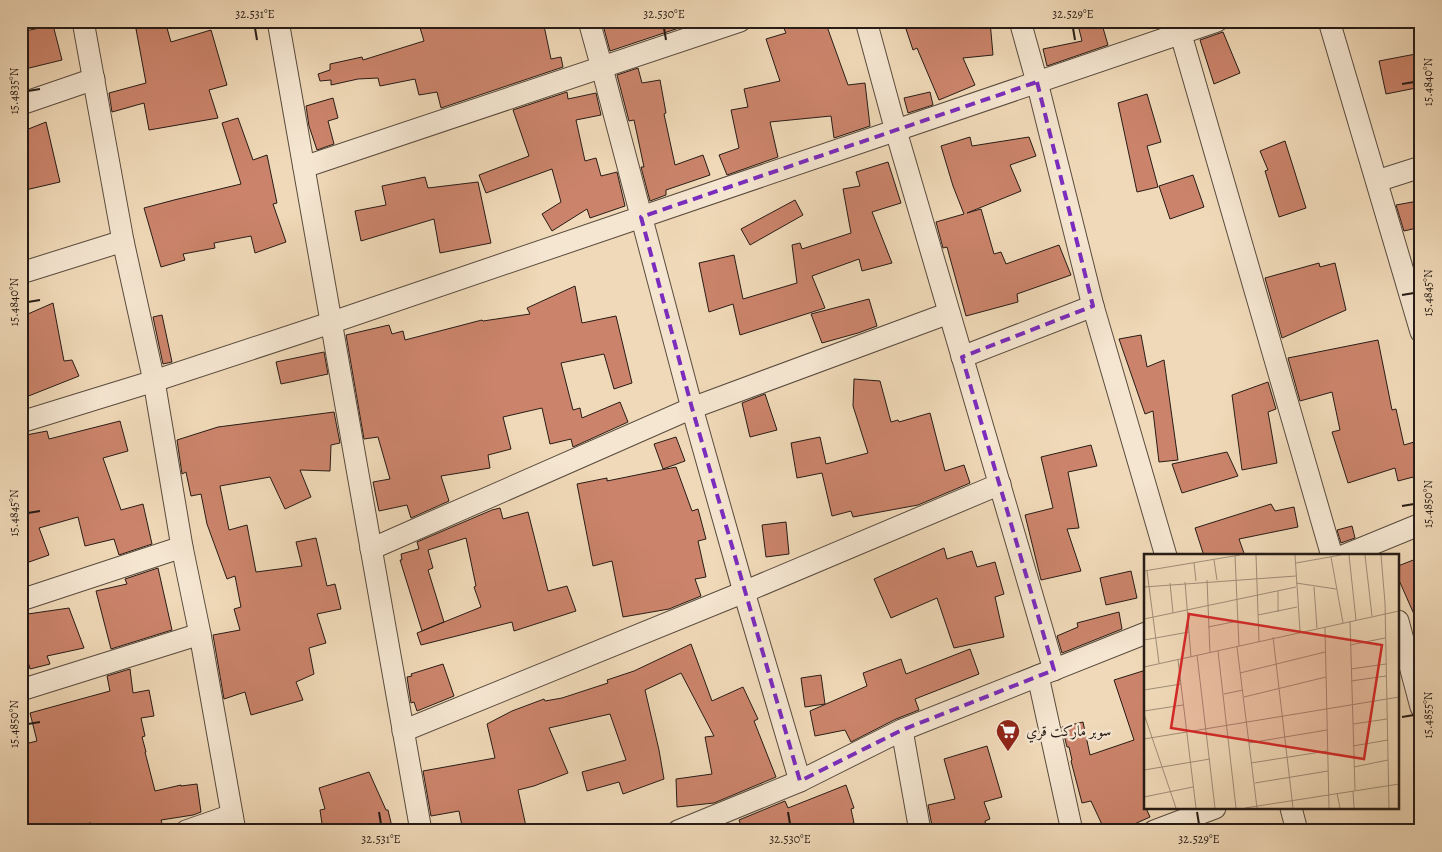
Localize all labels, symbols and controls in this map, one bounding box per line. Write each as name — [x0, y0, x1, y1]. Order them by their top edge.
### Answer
text: 32.531°E — [235, 6, 275, 22]
text: 32.530°E — [643, 6, 685, 22]
text: 32.529°E — [1052, 6, 1094, 22]
text: 15.4840°N — [1420, 57, 1436, 106]
text: 15.4835°N — [6, 67, 22, 114]
text: 15.4845°N — [1420, 269, 1436, 317]
text: 15.4840°N — [6, 277, 22, 326]
text: 15.4850°N — [1420, 480, 1436, 528]
text: 15.4845°N — [6, 489, 22, 537]
inset map — [1144, 554, 1400, 810]
text: 15.4855°N — [1420, 691, 1436, 738]
text: 15.4850°N — [6, 700, 22, 748]
supermarket icon: سوبر ماركت قري — [995, 718, 1021, 752]
place label: سوبر ماركت قري — [1026, 721, 1111, 743]
text: 32.531°E — [361, 831, 401, 847]
text: 32.530°E — [769, 831, 811, 847]
text: 32.529°E — [1178, 831, 1220, 847]

